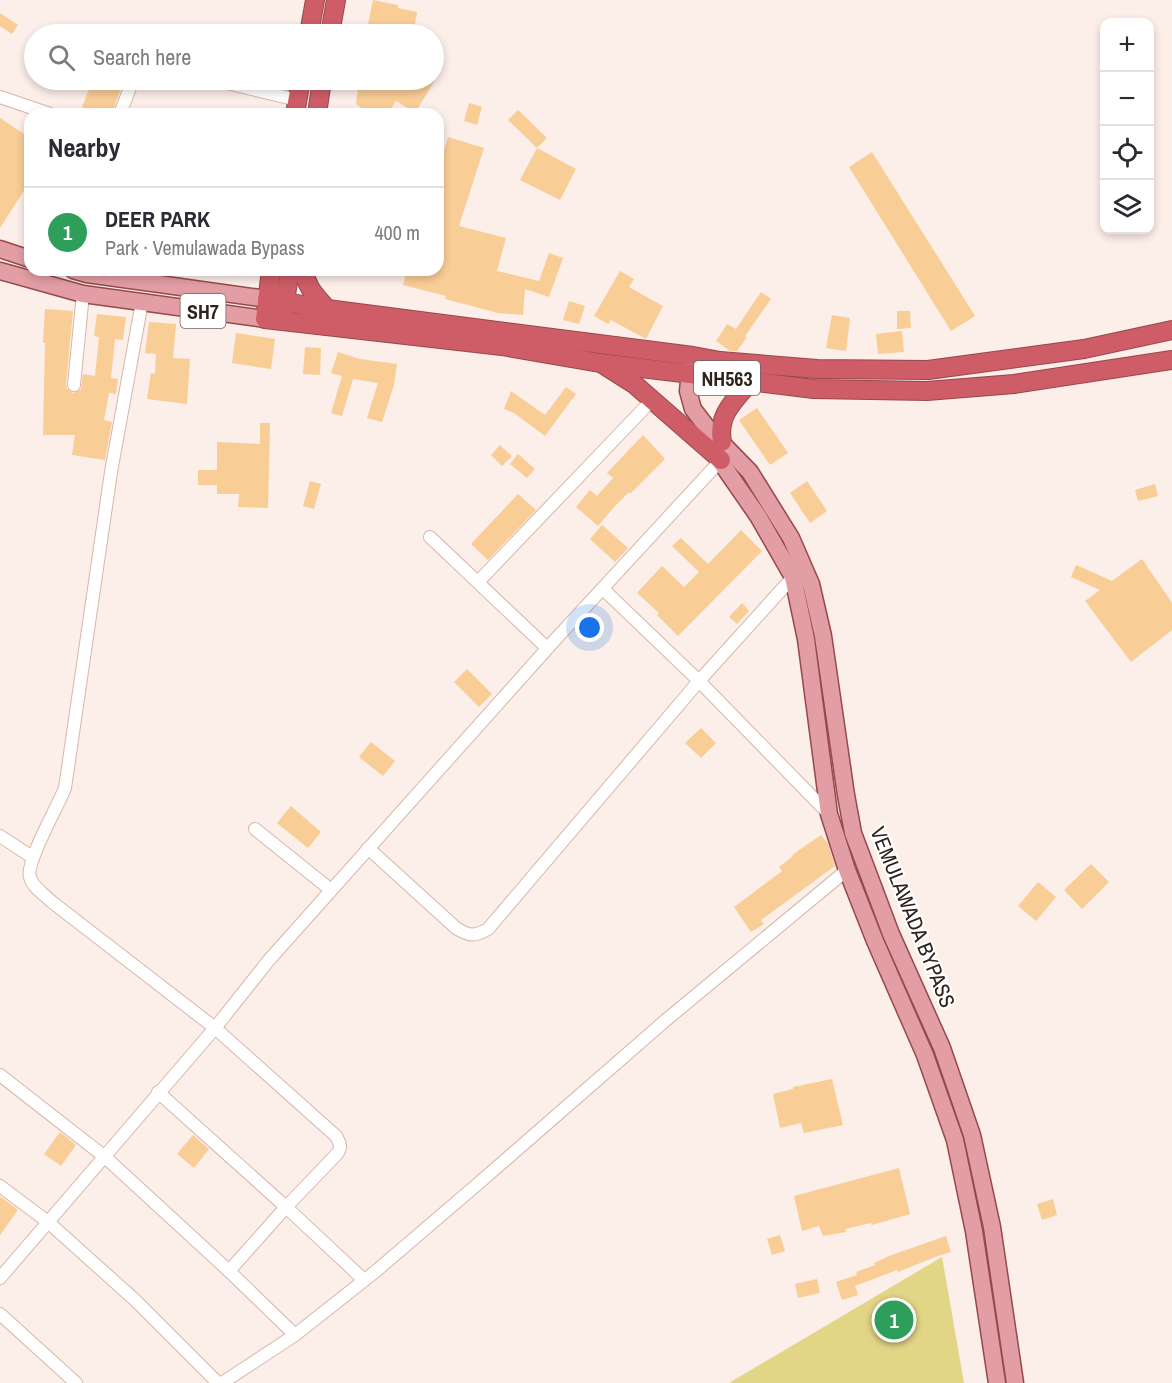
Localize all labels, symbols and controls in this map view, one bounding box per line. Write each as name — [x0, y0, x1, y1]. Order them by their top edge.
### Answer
map controls — [1100, 18, 1154, 234]
button: + — [1100, 18, 1154, 72]
search box — [24, 24, 444, 90]
icon: search — [45, 41, 78, 74]
text: Search here — [93, 42, 191, 72]
button: − — [1100, 72, 1154, 126]
button: locate — [1100, 126, 1154, 180]
text: Nearby — [48, 130, 120, 165]
button: layers — [1100, 180, 1154, 234]
text: DEER PARK — [105, 204, 210, 234]
text: 1 — [63, 219, 72, 246]
text: 400 m — [374, 219, 420, 246]
text: Park · Vemulawada Bypass — [105, 234, 305, 261]
road number: SH7 — [180, 294, 226, 328]
road number: NH563 — [694, 361, 760, 395]
your location — [575, 613, 604, 642]
street label: VEMULAWADA BYPASS — [863, 822, 963, 1012]
pin: 1 — [874, 1298, 914, 1342]

